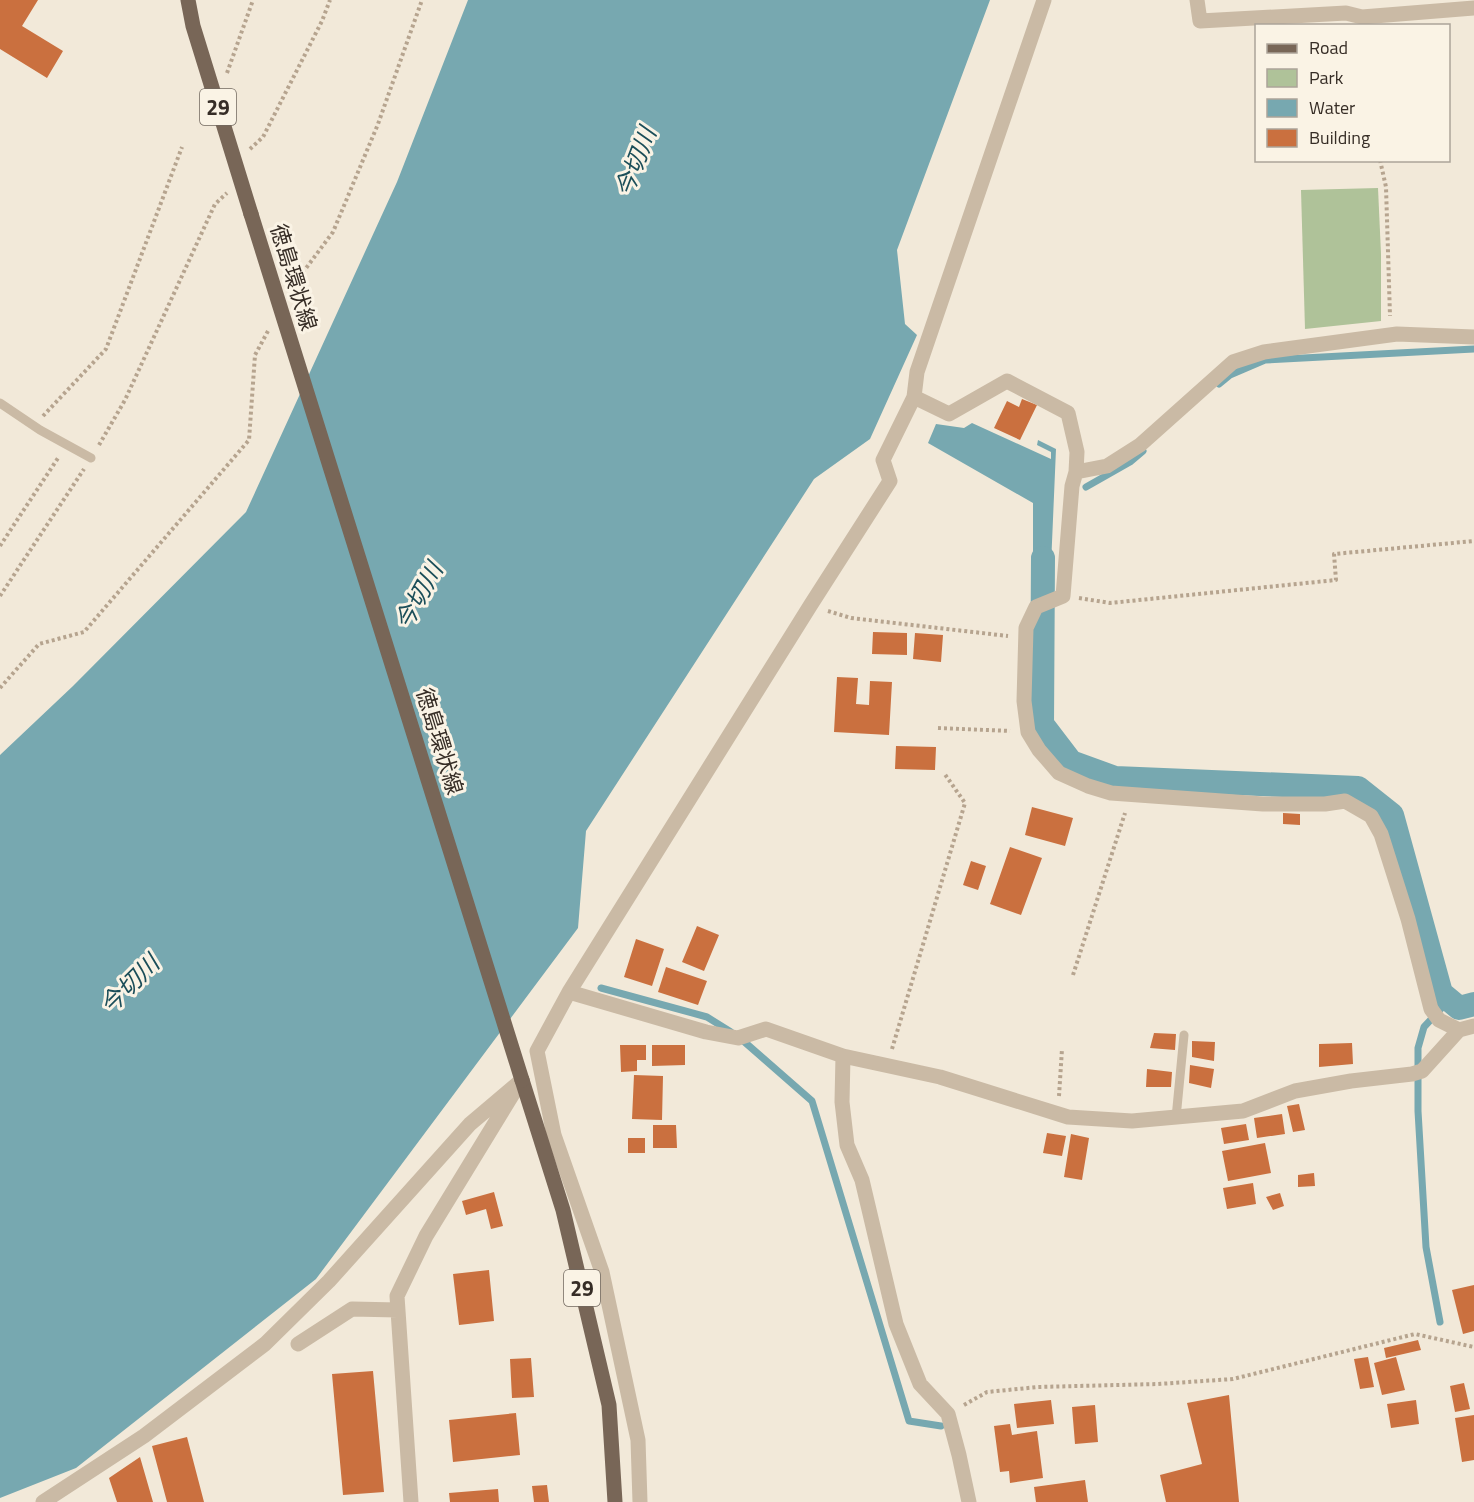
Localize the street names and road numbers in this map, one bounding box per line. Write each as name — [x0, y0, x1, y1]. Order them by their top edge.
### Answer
road number: 29 — [200, 89, 236, 125]
street label: 徳島環状線 — [262, 219, 326, 335]
street label: 徳島環状線 — [408, 683, 472, 799]
road number: 29 — [564, 1270, 600, 1306]

